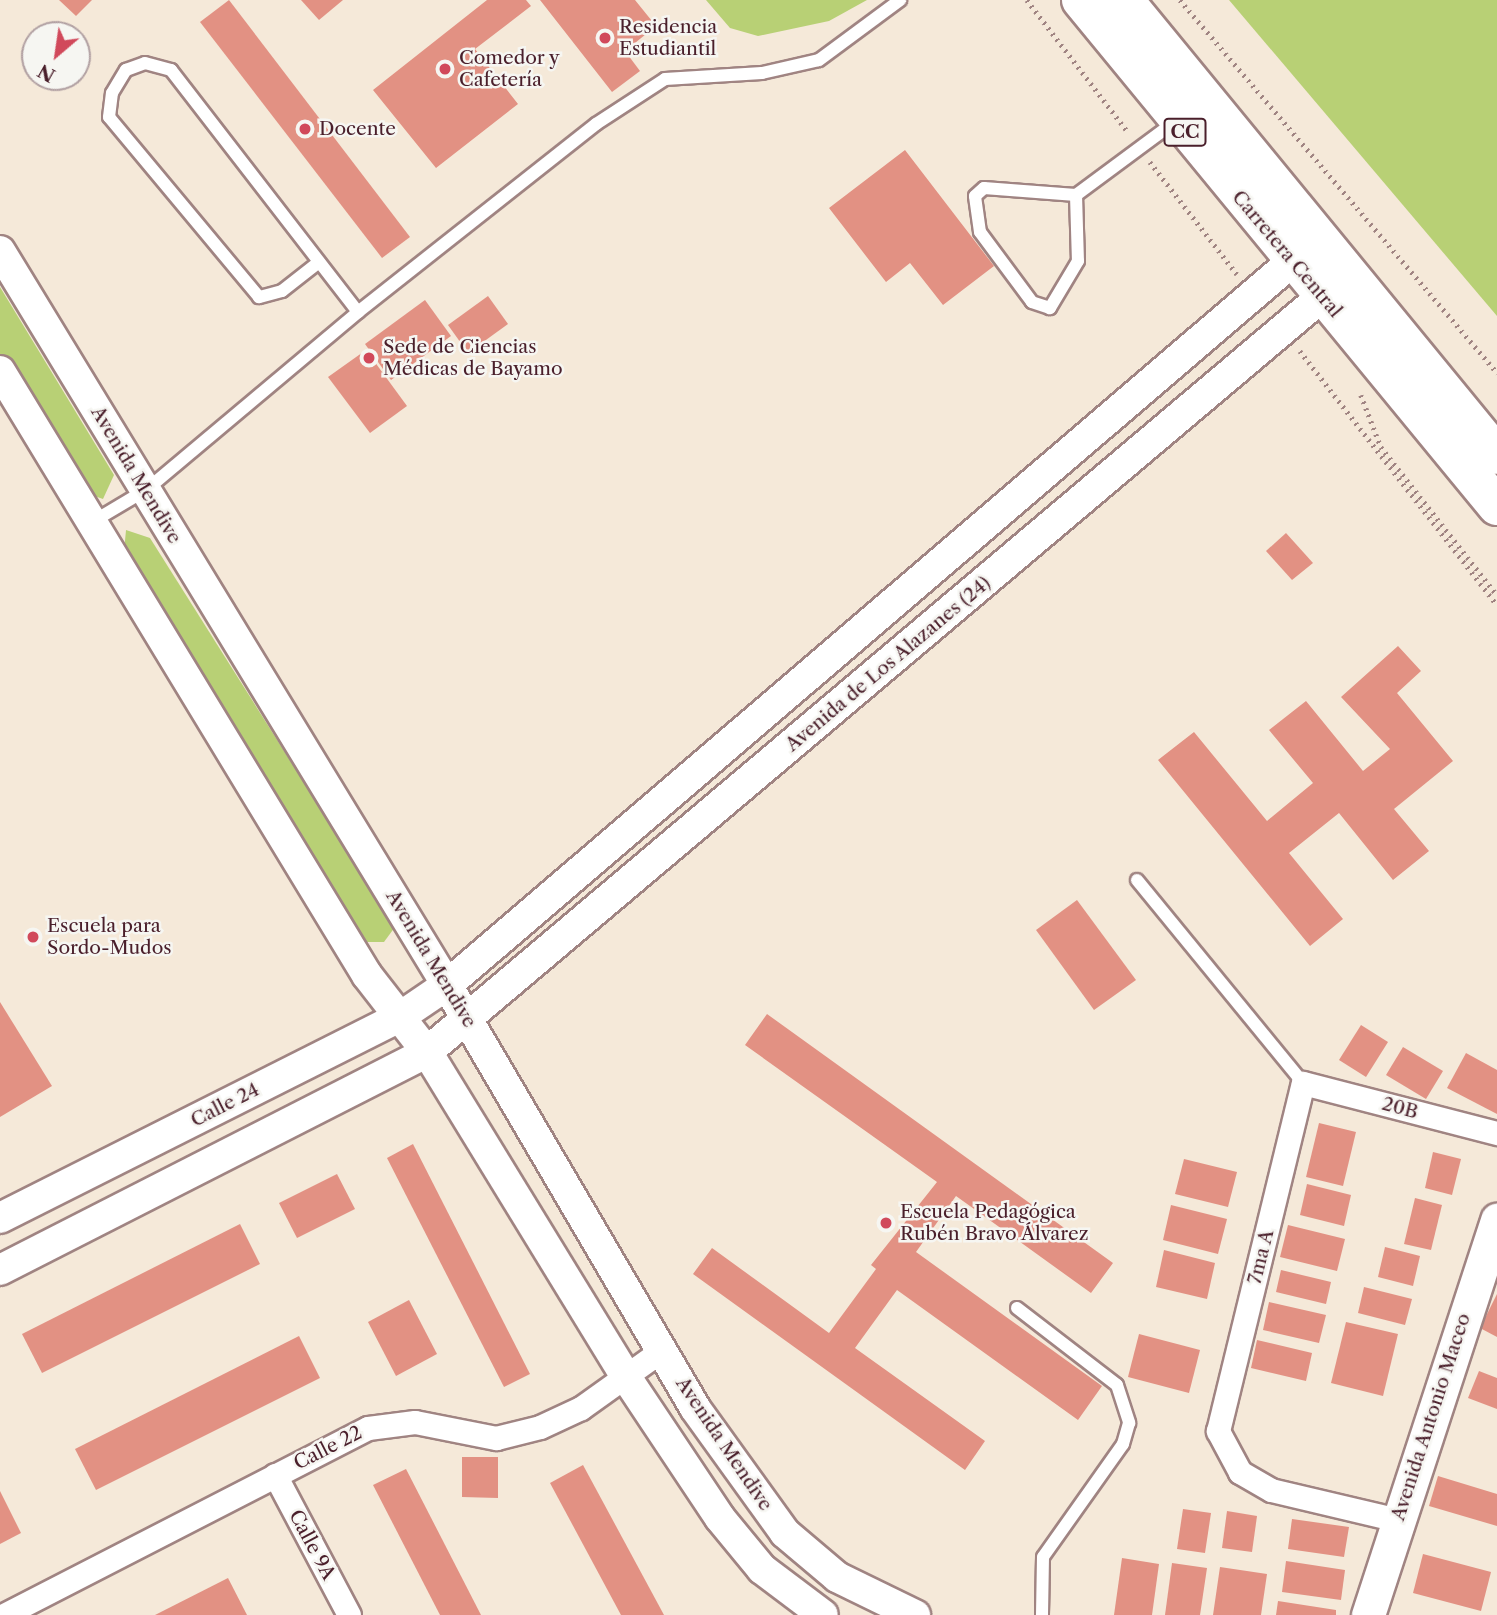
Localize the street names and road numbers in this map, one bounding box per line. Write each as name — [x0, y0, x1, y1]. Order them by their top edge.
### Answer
road number: CC — [1162, 118, 1208, 146]
street label: Carretera Central — [1227, 186, 1347, 322]
street label: Avenida Mendive — [86, 402, 186, 548]
street label: Avenida de Los Alazanes (24) — [781, 571, 995, 757]
street label: Avenida Mendive — [381, 886, 481, 1032]
street label: Calle 24 — [187, 1078, 263, 1132]
street label: 20B — [1380, 1092, 1420, 1124]
street label: 7ma A — [1243, 1227, 1279, 1287]
street label: Avenida Antonio Maceo — [1387, 1310, 1475, 1524]
street label: Avenida Mendive — [671, 1373, 777, 1515]
street label: Calle 22 — [290, 1421, 366, 1475]
street label: Calle 9A — [284, 1506, 340, 1584]

